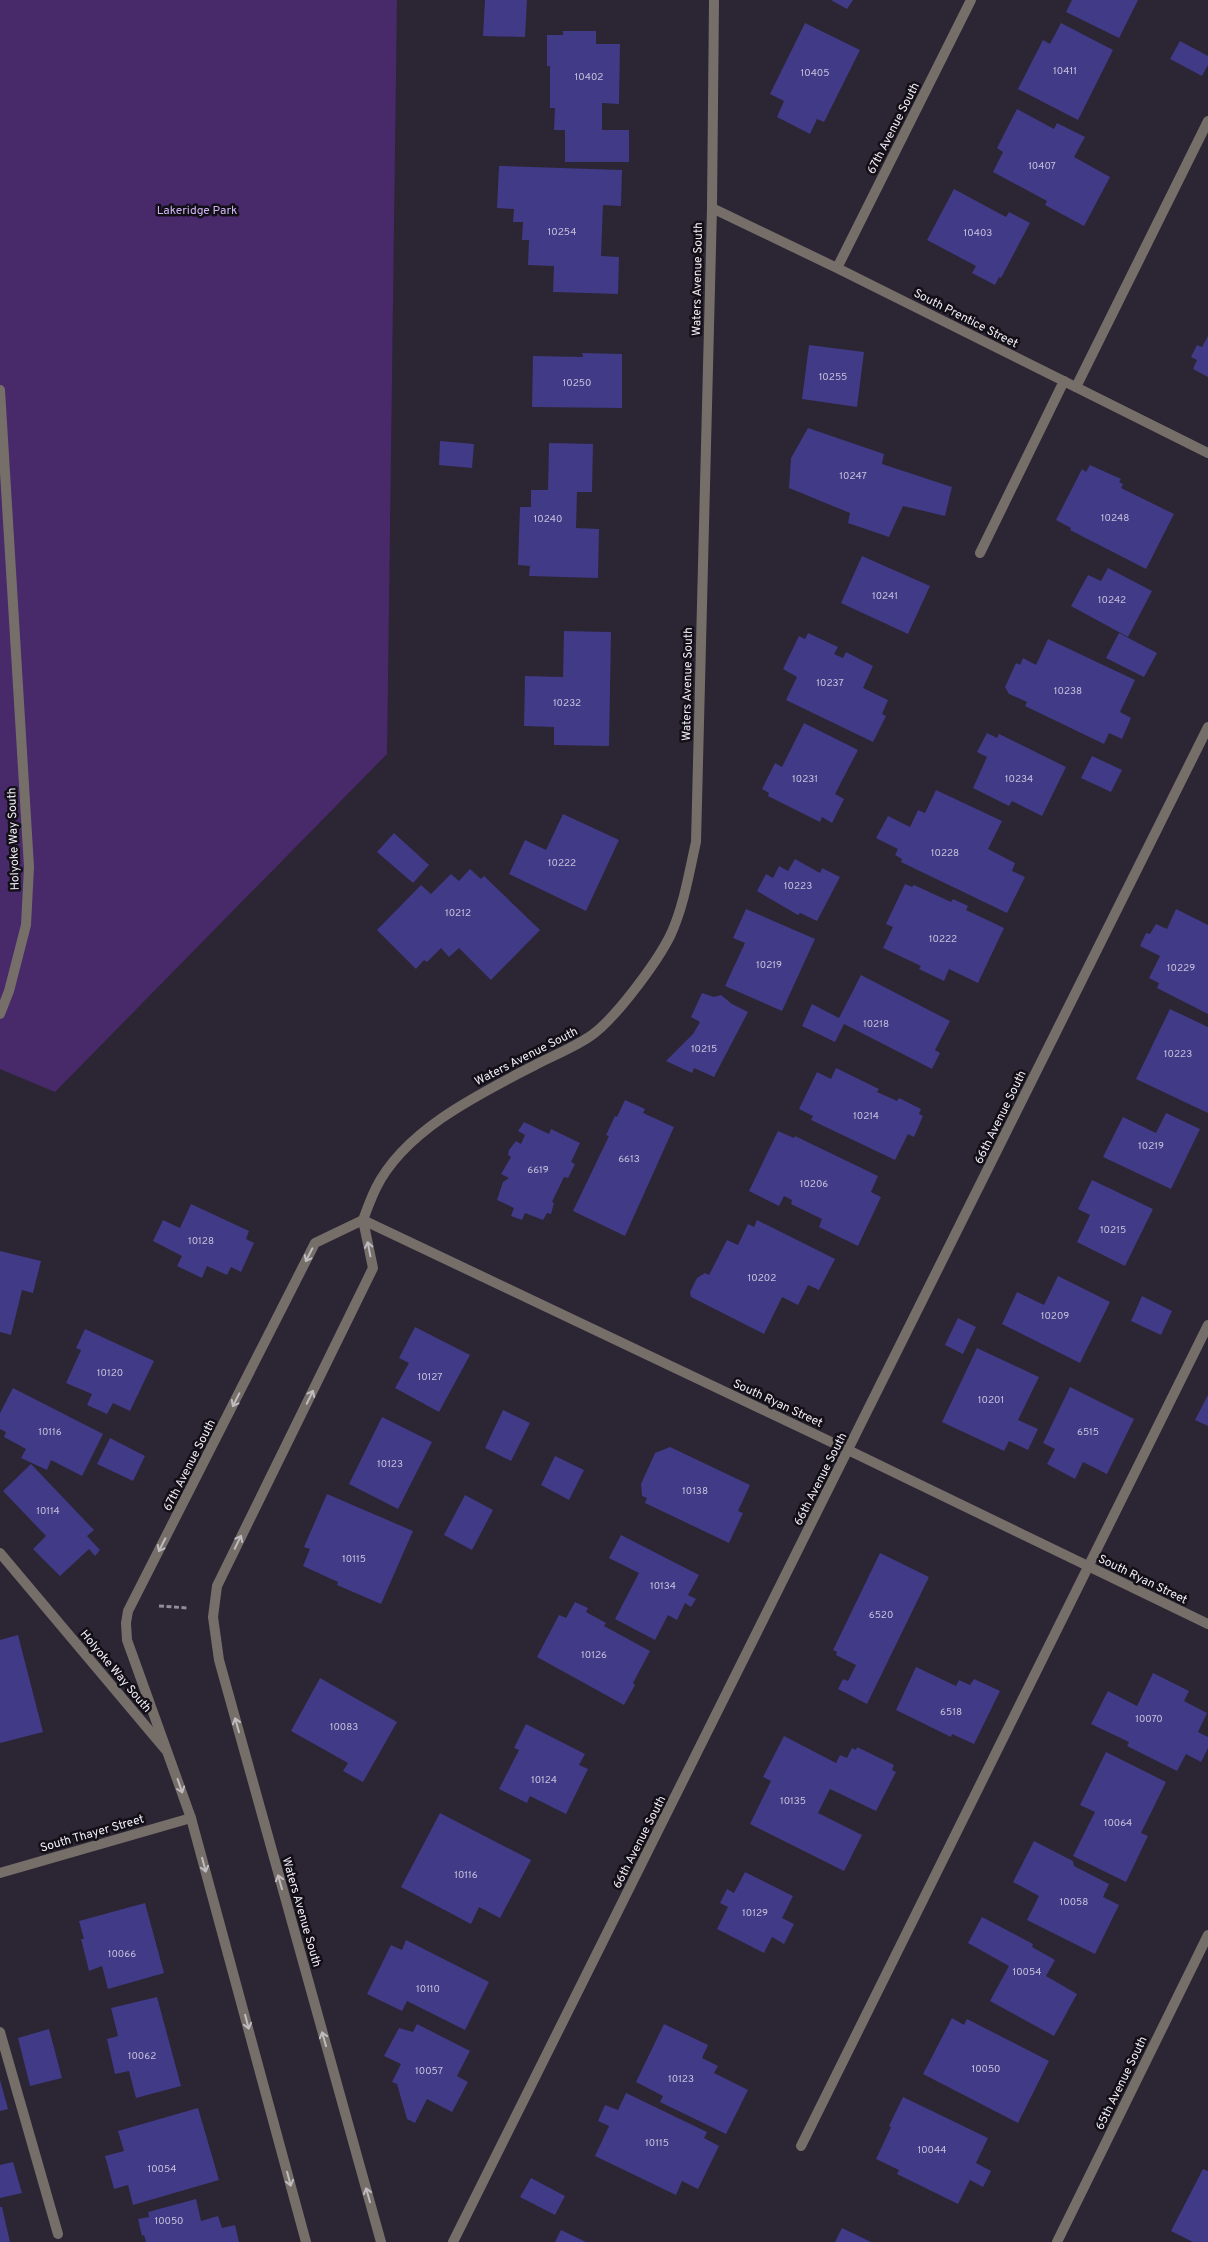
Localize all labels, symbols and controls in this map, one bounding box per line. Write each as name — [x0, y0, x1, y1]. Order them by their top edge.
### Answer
house number: 10411 — [1053, 65, 1077, 78]
house number: 10405 — [801, 67, 830, 80]
house number: 10402 — [575, 71, 603, 84]
street label: 67th Avenue South — [864, 80, 924, 177]
house number: 10407 — [1028, 160, 1056, 173]
park label: Lakeridge Park — [157, 203, 237, 219]
street label: Waters Avenue South — [689, 222, 707, 336]
house number: 10254 — [548, 226, 576, 239]
house number: 10403 — [964, 227, 992, 240]
street label: South Prentice Street — [911, 286, 1020, 352]
house number: 10255 — [819, 371, 847, 384]
house number: 10250 — [563, 377, 591, 390]
house number: 10247 — [839, 470, 867, 483]
house number: 10248 — [1101, 512, 1129, 525]
house number: 10240 — [534, 513, 562, 526]
house number: 10241 — [872, 590, 898, 603]
house number: 10242 — [1098, 594, 1126, 607]
street label: Waters Avenue South — [679, 627, 697, 741]
house number: 10237 — [816, 677, 844, 690]
house number: 10238 — [1054, 685, 1082, 698]
house number: 10232 — [553, 697, 581, 710]
house number: 10231 — [792, 773, 818, 786]
house number: 10234 — [1005, 773, 1033, 786]
street label: Holyoke Way South — [4, 787, 24, 891]
house number: 10228 — [931, 847, 959, 860]
house number: 10222 — [548, 857, 576, 870]
house number: 10223 — [784, 880, 812, 893]
house number: 10212 — [445, 907, 471, 920]
house number: 10222 — [929, 933, 957, 946]
house number: 10219 — [756, 959, 782, 972]
house number: 10229 — [1167, 962, 1195, 975]
house number: 10218 — [863, 1018, 889, 1031]
street label: Waters Avenue South — [472, 1024, 581, 1090]
house number: 10215 — [691, 1043, 717, 1056]
house number: 10223 — [1164, 1048, 1192, 1061]
street label: 66th Avenue South — [971, 1068, 1030, 1167]
house number: 10214 — [853, 1110, 879, 1123]
house number: 10219 — [1138, 1140, 1164, 1153]
house number: 6613 — [618, 1153, 640, 1166]
house number: 6619 — [527, 1164, 549, 1177]
house number: 10206 — [800, 1178, 828, 1191]
house number: 10215 — [1100, 1224, 1126, 1237]
house number: 10128 — [188, 1235, 214, 1248]
one-way arrow — [363, 1241, 373, 1257]
one-way arrow — [304, 1247, 313, 1262]
house number: 10202 — [748, 1272, 776, 1285]
house number: 10209 — [1041, 1310, 1069, 1323]
house number: 10120 — [97, 1367, 123, 1380]
house number: 10127 — [417, 1371, 443, 1384]
street label: South Ryan Street — [730, 1376, 825, 1432]
one-way arrow — [305, 1389, 315, 1404]
one-way arrow — [231, 1392, 240, 1407]
house number: 10201 — [978, 1394, 1004, 1407]
street label: 67th Avenue South — [160, 1417, 220, 1514]
house number: 10116 — [38, 1426, 62, 1439]
house number: 6515 — [1077, 1426, 1099, 1439]
street label: 66th Avenue South — [791, 1430, 851, 1529]
house number: 10123 — [377, 1458, 403, 1471]
house number: 10138 — [682, 1485, 708, 1498]
house number: 10114 — [36, 1505, 60, 1518]
one-way arrow — [233, 1535, 243, 1550]
one-way arrow — [157, 1537, 166, 1552]
street label: South Ryan Street — [1095, 1551, 1190, 1608]
house number: 10115 — [342, 1553, 366, 1566]
house number: 10134 — [650, 1580, 676, 1593]
house number: 6520 — [869, 1609, 893, 1622]
street label: Holyoke Way South — [76, 1627, 154, 1716]
house number: 10126 — [581, 1649, 607, 1662]
house number: 6518 — [940, 1706, 962, 1719]
house number: 10070 — [1135, 1713, 1163, 1726]
one-way arrow — [231, 1718, 241, 1734]
house number: 10083 — [330, 1721, 358, 1734]
house number: 10124 — [531, 1774, 557, 1787]
one-way arrow — [176, 1778, 185, 1793]
street label: 66th Avenue South — [610, 1793, 670, 1892]
house number: 10135 — [780, 1795, 806, 1808]
street label: South Thayer Street — [38, 1811, 146, 1856]
house number: 10064 — [1104, 1817, 1132, 1830]
street label: Waters Avenue South — [278, 1855, 324, 1969]
one-way arrow — [200, 1857, 209, 1873]
house number: 10116 — [454, 1869, 478, 1882]
one-way arrow — [275, 1874, 285, 1890]
house number: 10058 — [1060, 1896, 1088, 1909]
house number: 10129 — [742, 1907, 768, 1920]
house number: 10066 — [108, 1948, 136, 1961]
house number: 10054 — [1012, 1966, 1042, 1979]
house number: 10110 — [416, 1983, 440, 1996]
one-way arrow — [242, 2014, 252, 2030]
one-way arrow — [319, 2031, 329, 2047]
street label: 65th Avenue South — [1092, 2034, 1152, 2133]
house number: 10062 — [128, 2050, 156, 2063]
house number: 10050 — [971, 2063, 1001, 2076]
house number: 10057 — [415, 2065, 443, 2078]
house number: 10123 — [668, 2073, 694, 2086]
house number: 10115 — [645, 2137, 669, 2150]
house number: 10044 — [918, 2144, 946, 2157]
house number: 10054 — [147, 2163, 177, 2176]
one-way arrow — [285, 2170, 294, 2186]
one-way arrow — [362, 2187, 372, 2203]
house number: 10050 — [154, 2215, 184, 2228]

